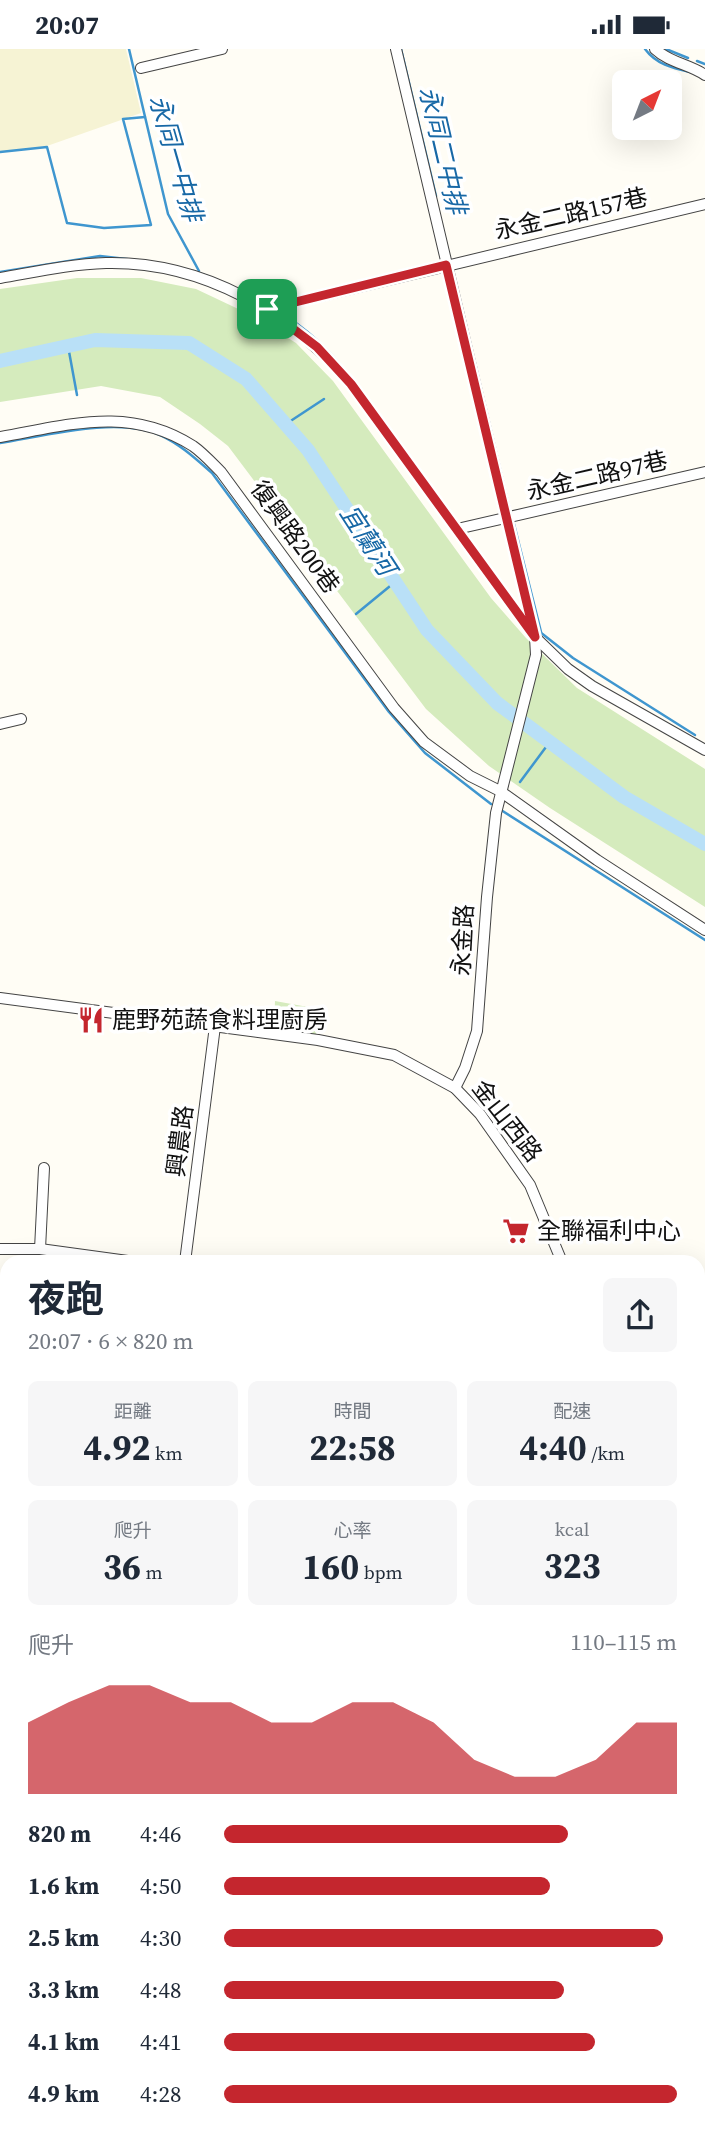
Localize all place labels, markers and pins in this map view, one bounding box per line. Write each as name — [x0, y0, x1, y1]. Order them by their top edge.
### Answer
pin — [237, 279, 297, 339]
place label: 鹿野苑蔬食料理廚房 — [112, 1003, 328, 1036]
restaurant icon: 鹿野苑蔬食料理廚房 — [76, 1005, 106, 1035]
place label: 全聯福利中心 — [537, 1214, 681, 1247]
supermarket icon: 全聯福利中心 — [501, 1216, 531, 1246]

